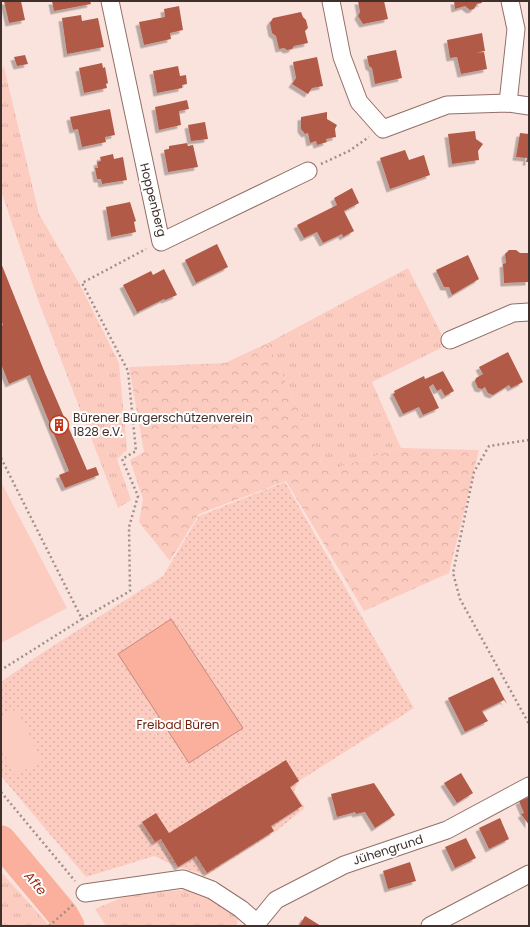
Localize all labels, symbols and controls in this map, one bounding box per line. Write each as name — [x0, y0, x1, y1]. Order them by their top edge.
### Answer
street label: Hoppenberg — [136, 161, 171, 239]
place label: Bürener Bürgerschützenverein 1828 e.V. — [73, 409, 253, 440]
building icon: Bürener Bürgerschützenverein 1828 e.V. — [48, 414, 70, 436]
park label: Freibad Büren — [136, 716, 220, 733]
street label: Jühengrund — [351, 830, 425, 869]
water label: Afte — [19, 867, 51, 899]

